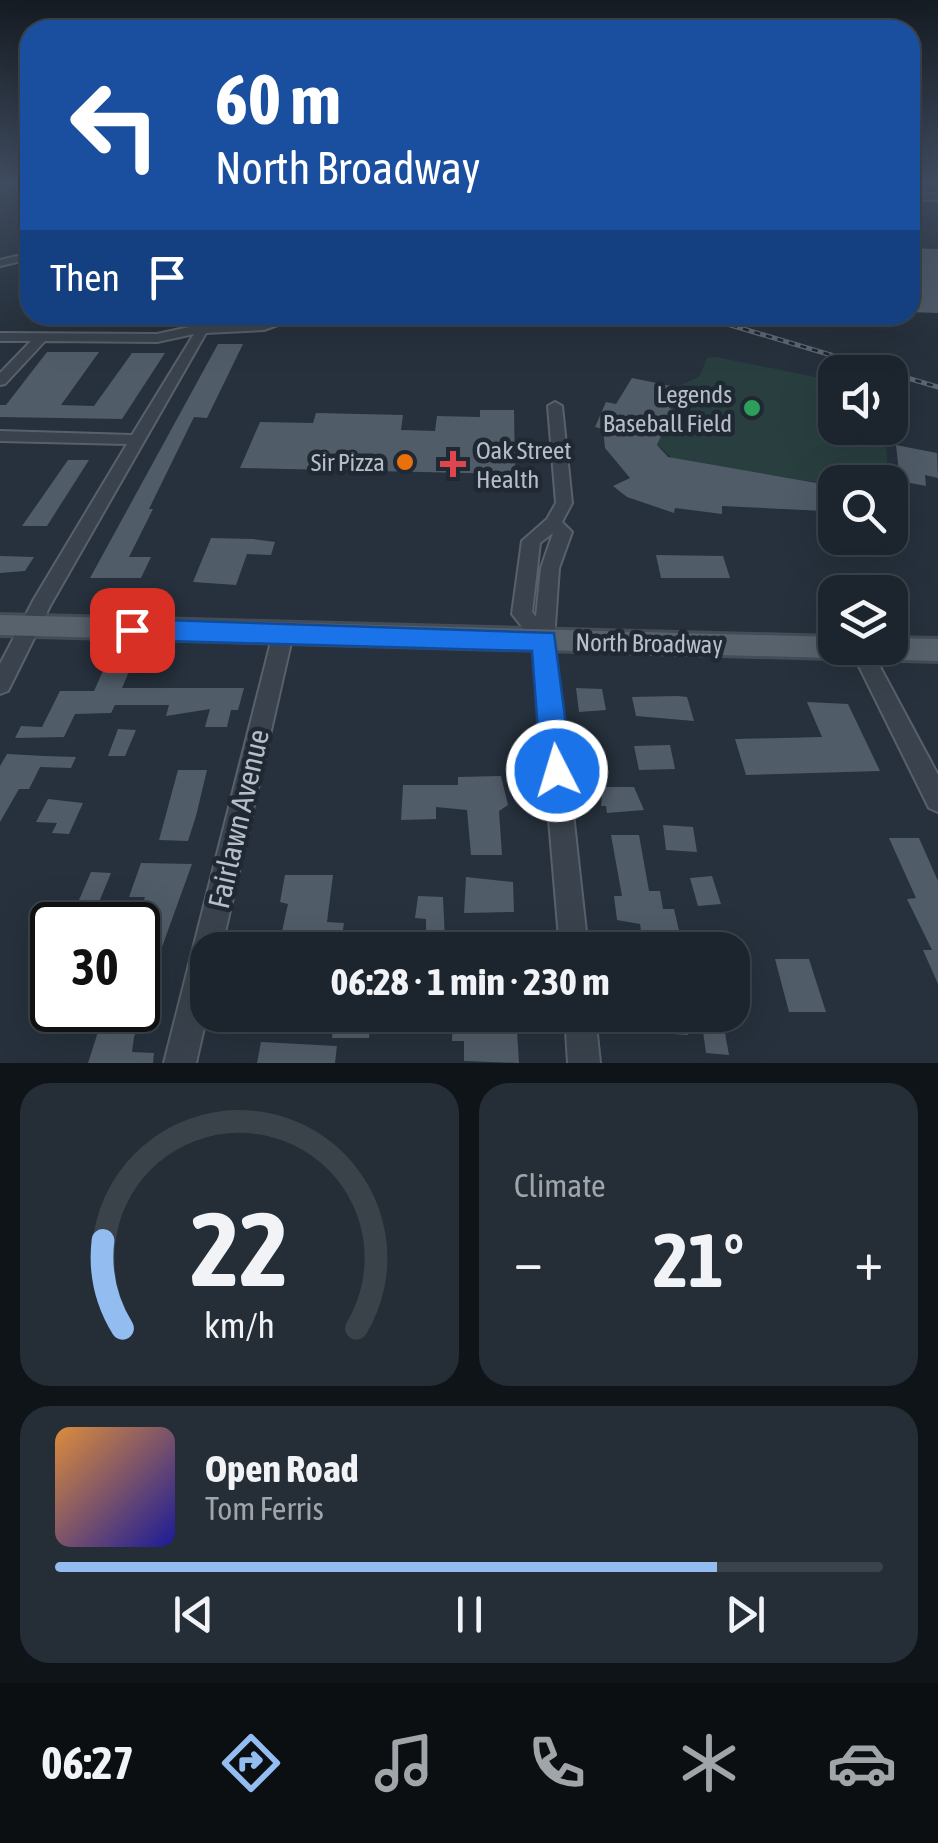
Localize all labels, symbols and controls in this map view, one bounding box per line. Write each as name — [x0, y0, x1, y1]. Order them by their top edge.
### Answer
text: 60 m — [215, 59, 341, 139]
icon: left — [50, 60, 180, 190]
text: North Broadway — [215, 142, 480, 194]
icon: arrive — [140, 250, 195, 305]
text: Then — [50, 256, 120, 299]
map controls — [818, 355, 908, 665]
button: sound — [818, 355, 908, 445]
place label: Legends Baseball Field — [603, 380, 732, 437]
marker: Legends Baseball Field — [741, 397, 763, 419]
place label: Oak Street Health — [476, 436, 572, 493]
place label: Sir Pizza — [311, 448, 385, 476]
marker: Sir Pizza — [394, 451, 416, 473]
marker: Oak Street Health — [440, 451, 466, 477]
button: search — [818, 465, 908, 555]
button: layers — [818, 575, 908, 665]
pin — [90, 588, 175, 673]
icon: arrive — [105, 603, 160, 658]
street label: North Broadway — [575, 628, 723, 658]
position arrow — [505, 719, 609, 823]
street label: Fairlawn Avenue — [201, 726, 275, 912]
speed limit sign: 30 — [30, 902, 160, 1032]
text: 06:28 · 1 min · 230 m — [330, 960, 610, 1003]
text: Climate — [514, 1167, 606, 1204]
text: 22 — [191, 1189, 288, 1308]
text: 21° — [653, 1217, 744, 1303]
text: − — [514, 1229, 543, 1292]
text: + — [854, 1229, 883, 1292]
text: km/h — [204, 1305, 275, 1346]
text: Open Road — [205, 1447, 359, 1490]
text: Tom Ferris — [205, 1490, 324, 1527]
icon: previous — [166, 1587, 221, 1642]
icon: pause — [442, 1587, 497, 1642]
icon: next — [718, 1587, 773, 1642]
icon: directions — [216, 1728, 286, 1798]
icon: music — [369, 1728, 439, 1798]
icon: phone — [522, 1728, 592, 1798]
icon: climate — [674, 1728, 744, 1798]
icon: car — [827, 1728, 897, 1798]
text: 06:27 — [41, 1737, 134, 1789]

